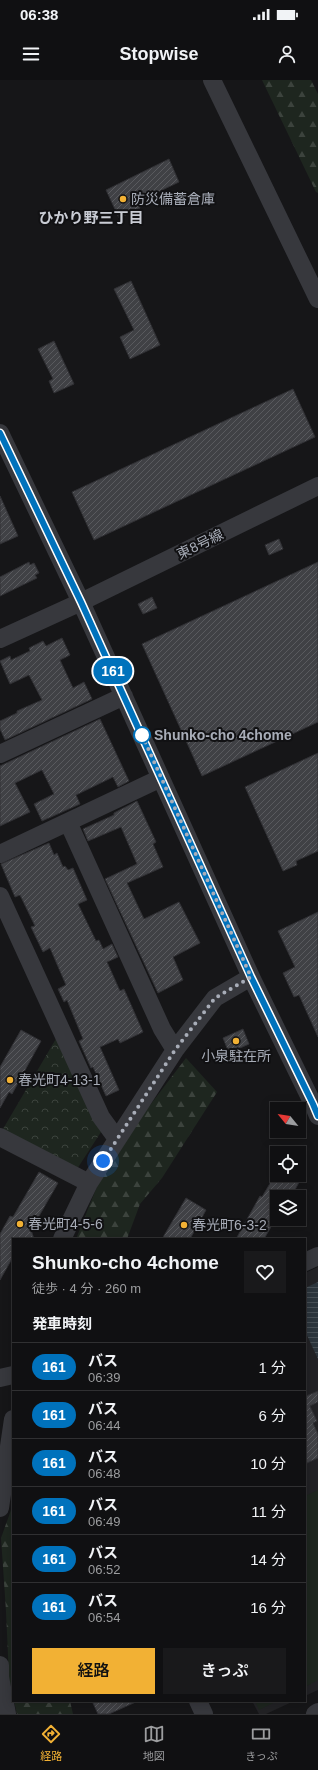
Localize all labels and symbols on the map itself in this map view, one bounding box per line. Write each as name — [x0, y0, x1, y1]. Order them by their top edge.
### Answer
place label: 防災備蓄倉庫 — [131, 191, 215, 207]
marker: 防災備蓄倉庫 — [118, 194, 128, 204]
district label: ひかり野三丁目 — [38, 209, 144, 226]
street label: 東8号線 — [174, 526, 226, 562]
line badge: 161 — [90, 658, 136, 684]
marker: Shunko-cho 4chome — [133, 726, 151, 744]
place label: Shunko-cho 4chome — [154, 727, 292, 743]
marker: 小泉駐在所 — [231, 1036, 241, 1046]
place label: 小泉駐在所 — [201, 1048, 271, 1064]
place label: 春光町4-13-1 — [18, 1072, 101, 1088]
marker: 春光町4-13-1 — [5, 1075, 15, 1085]
north arrow — [270, 1102, 306, 1138]
your location — [93, 1151, 113, 1171]
place label: 春光町4-5-6 — [28, 1216, 103, 1232]
place label: 春光町6-3-2 — [192, 1217, 267, 1233]
marker: 春光町4-5-6 — [15, 1219, 25, 1229]
marker: 春光町6-3-2 — [179, 1220, 189, 1230]

